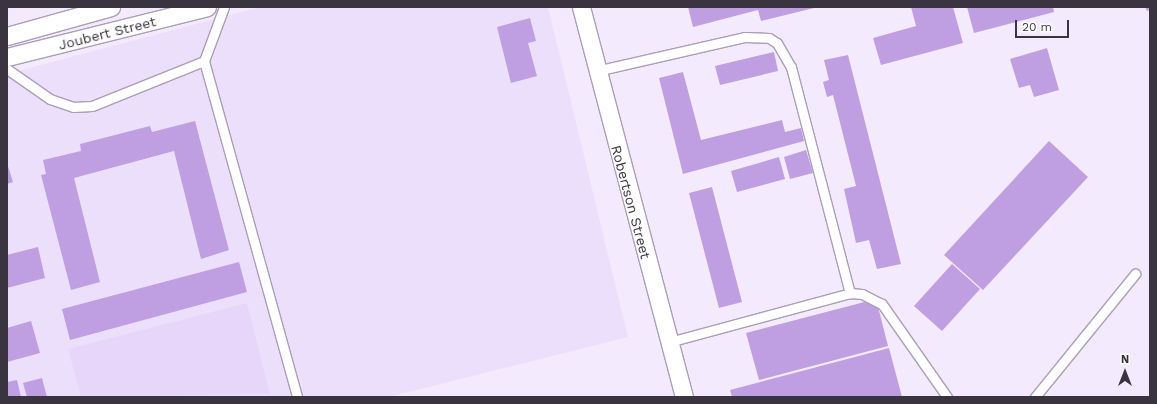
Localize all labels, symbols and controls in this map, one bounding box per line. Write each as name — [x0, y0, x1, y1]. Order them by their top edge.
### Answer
scale bar — [1017, 12, 1071, 38]
street label: Joubert Street — [57, 13, 157, 53]
text: 20 m — [1022, 20, 1052, 34]
street label: Robertson Street — [608, 143, 654, 261]
north arrow — [1105, 352, 1145, 392]
text: N — [1121, 353, 1129, 366]

